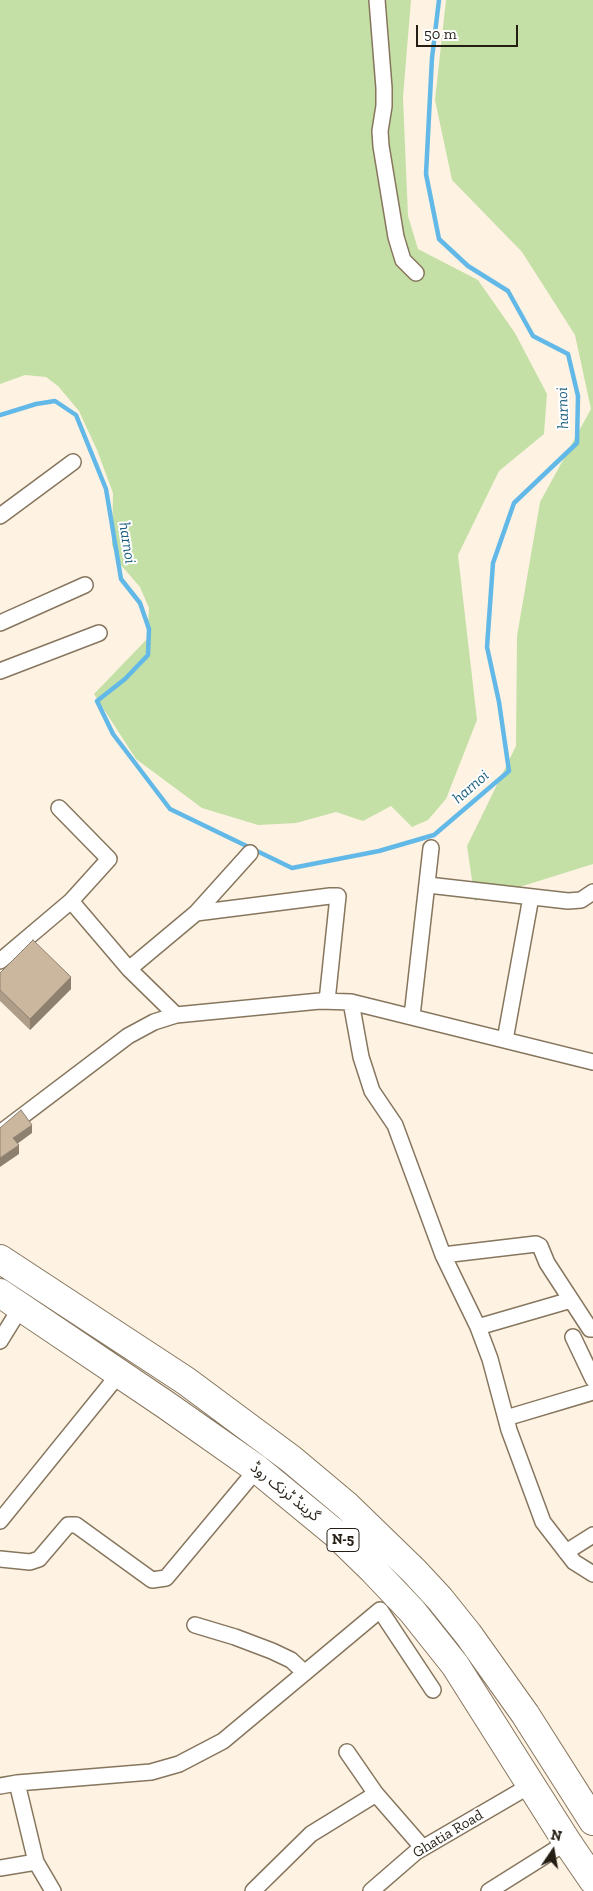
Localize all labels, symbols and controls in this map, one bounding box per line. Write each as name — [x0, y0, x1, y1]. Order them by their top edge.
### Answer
scale bar — [418, 15, 520, 47]
text: 50 m — [424, 25, 457, 43]
water label: harnoi — [553, 387, 573, 429]
water label: harnoi — [114, 521, 140, 565]
water label: harnoi — [449, 766, 493, 808]
street label: گرینڈ ٹرنک روڈ — [247, 1459, 323, 1525]
road number: N-5 — [327, 1528, 359, 1552]
street label: Ghatia Road — [410, 1806, 486, 1862]
north arrow — [528, 1826, 578, 1876]
text: N — [549, 1826, 563, 1845]

